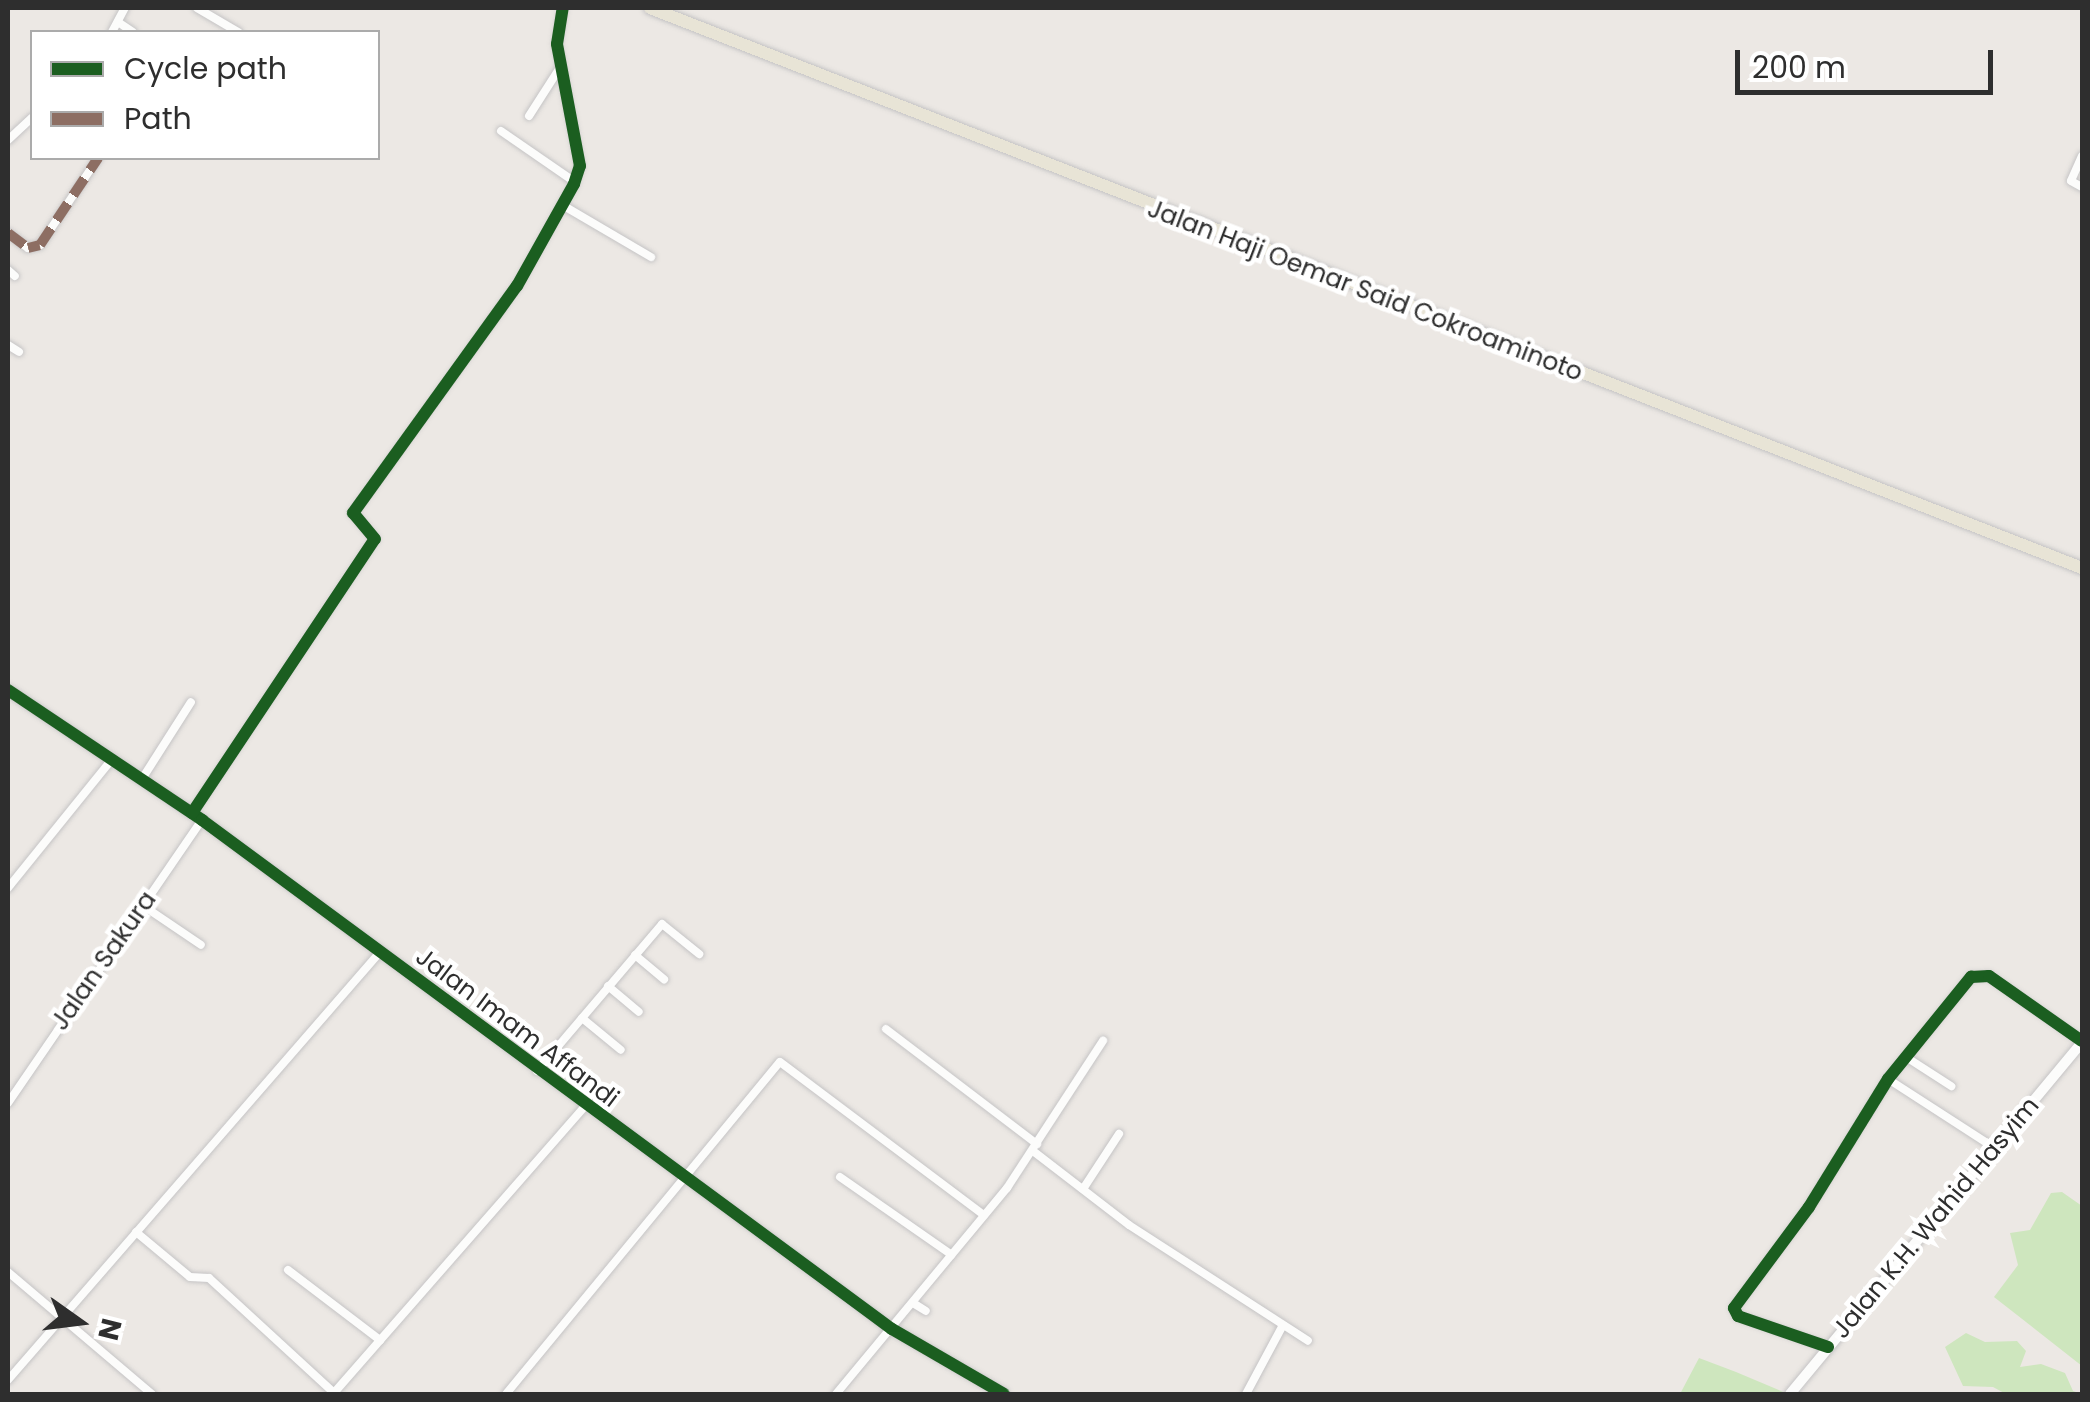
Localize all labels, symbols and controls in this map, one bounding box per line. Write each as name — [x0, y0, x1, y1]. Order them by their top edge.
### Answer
legend — [30, 30, 380, 160]
scale bar — [1740, 30, 1998, 92]
text: 200 m — [1752, 46, 1846, 89]
text: Cycle path — [124, 47, 287, 90]
text: Path — [124, 97, 192, 140]
street label: Jalan Haji Oemar Said Cokroaminoto — [1143, 194, 1587, 388]
street label: Jalan Sakura — [45, 886, 163, 1036]
street label: Jalan Imam Affandi — [410, 942, 624, 1114]
street label: Jalan K.H. Wahid Hasyim — [1826, 1091, 2046, 1345]
north arrow — [30, 1272, 130, 1372]
text: N — [88, 1314, 131, 1344]

